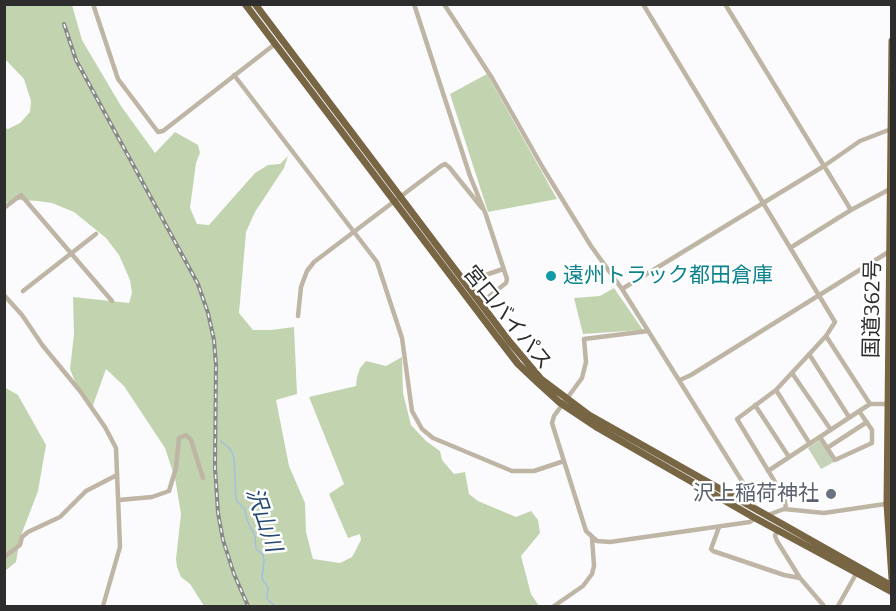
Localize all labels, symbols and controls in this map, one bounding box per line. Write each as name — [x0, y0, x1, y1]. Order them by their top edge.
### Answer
street label: 国道362号 — [860, 260, 886, 358]
street label: 宮口バイパス — [458, 261, 556, 375]
place label: 遠州トラック都田倉庫 — [563, 263, 773, 289]
marker: 遠州トラック都田倉庫 — [544, 269, 558, 283]
place label: 沢上稲荷神社 — [693, 481, 819, 507]
water label: 沢山川 — [240, 485, 286, 555]
marker: 沢上稲荷神社 — [824, 487, 838, 501]

